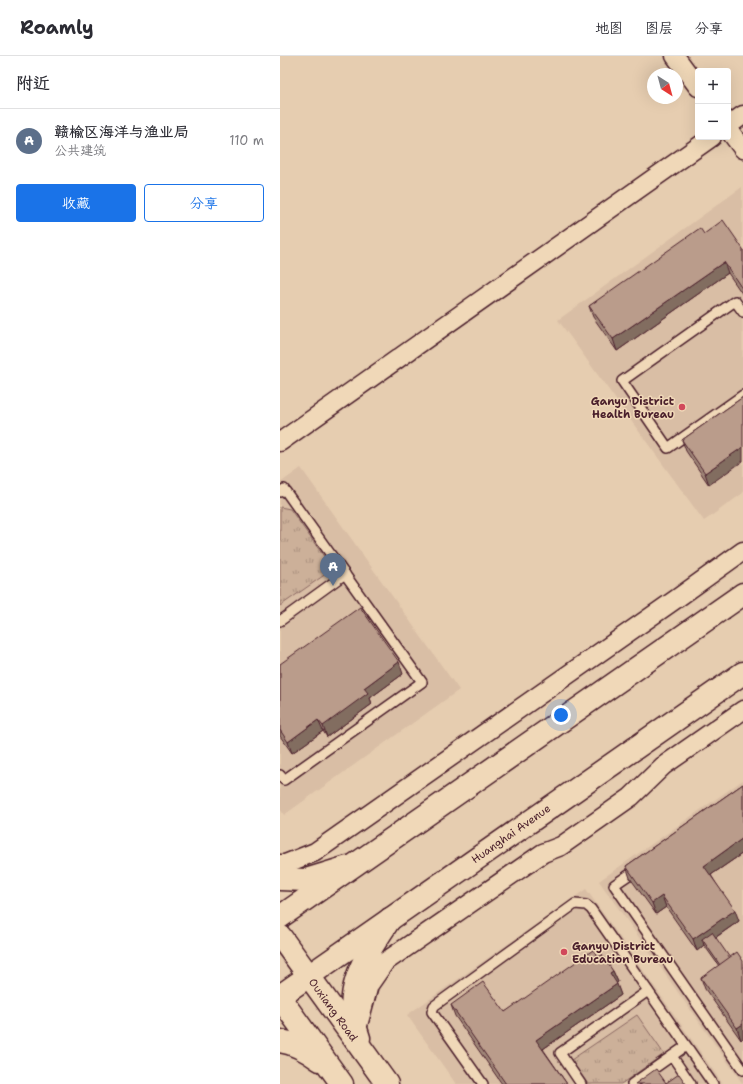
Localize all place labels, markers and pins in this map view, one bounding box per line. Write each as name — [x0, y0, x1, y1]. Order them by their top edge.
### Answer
place label: Ganyu District Health Bureau — [591, 394, 675, 422]
marker: Ganyu District Health Bureau — [677, 402, 687, 412]
pin: A — [320, 553, 346, 586]
place label: Ganyu District Education Bureau — [572, 939, 673, 967]
marker: Ganyu District Education Bureau — [559, 947, 569, 957]

